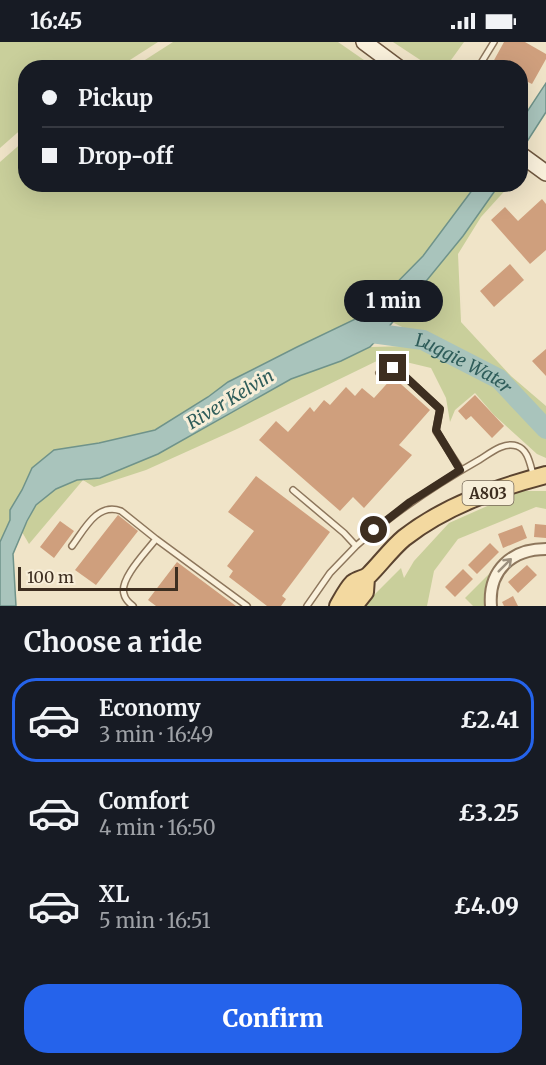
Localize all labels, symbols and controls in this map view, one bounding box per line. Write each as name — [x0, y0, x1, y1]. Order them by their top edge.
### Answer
text: 16:45 — [30, 7, 82, 35]
text: Pickup — [78, 84, 153, 112]
text: Drop-off — [78, 142, 173, 170]
callout: 1 min — [344, 281, 442, 323]
text: 1 min — [366, 288, 421, 313]
water label: Luggie Water — [414, 328, 518, 398]
route end — [379, 354, 406, 381]
water label: River Kelvin — [182, 364, 278, 434]
road number: A803 — [462, 481, 514, 505]
route start — [360, 516, 387, 543]
one-way arrow — [498, 557, 513, 572]
scale bar — [18, 564, 178, 592]
text: 100 m — [27, 567, 74, 587]
text: Choose a ride — [24, 625, 202, 659]
icon: car — [27, 693, 81, 747]
text: Economy — [99, 694, 200, 722]
text: £2.41 — [460, 706, 519, 734]
text: 3 min · 16:49 — [99, 722, 213, 747]
icon: car — [27, 786, 81, 840]
text: Comfort — [99, 787, 189, 815]
text: £3.25 — [458, 799, 519, 827]
text: 4 min · 16:50 — [99, 815, 216, 840]
icon: car — [27, 879, 81, 933]
text: XL — [99, 880, 129, 908]
text: £4.09 — [454, 892, 519, 920]
text: 5 min · 16:51 — [99, 908, 211, 933]
button: Confirm — [24, 984, 522, 1053]

